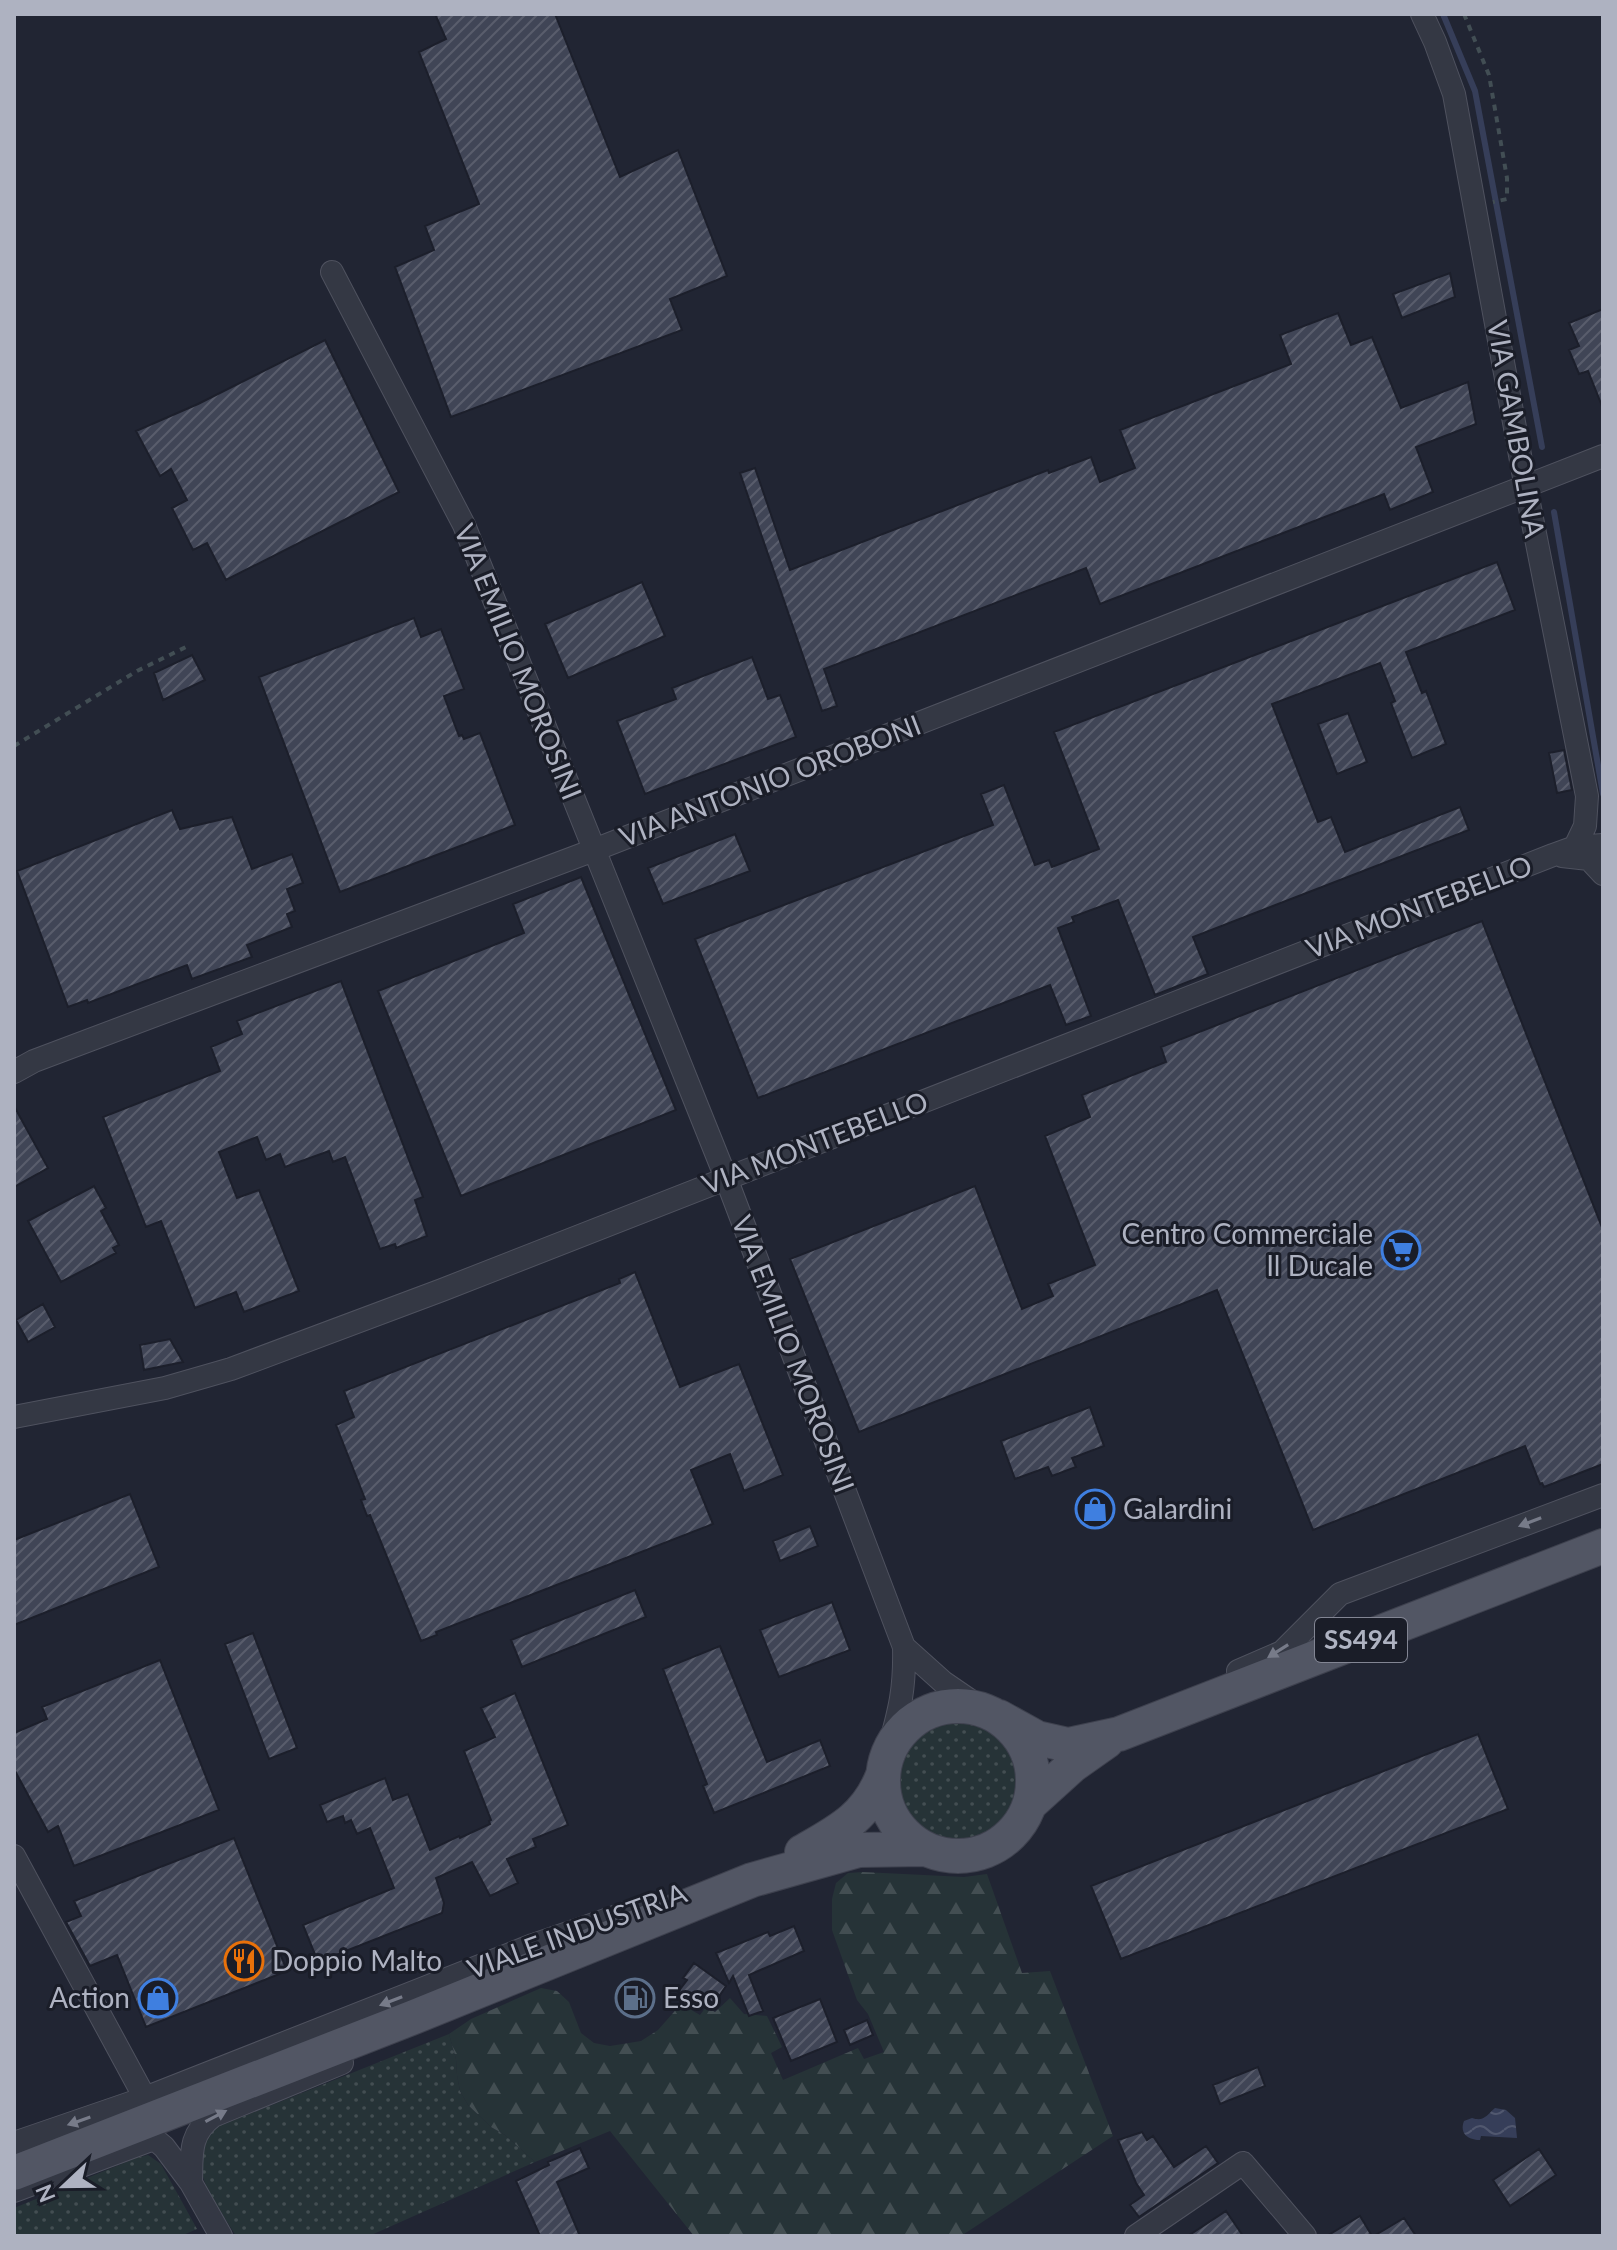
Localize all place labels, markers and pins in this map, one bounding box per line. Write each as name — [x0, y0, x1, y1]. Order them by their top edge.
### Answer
place label: Centro Commerciale Il Ducale — [1122, 1216, 1373, 1282]
supermarket icon: Centro Commerciale Il Ducale — [1380, 1229, 1422, 1271]
shop icon: Galardini — [1074, 1488, 1116, 1530]
place label: Galardini — [1123, 1491, 1232, 1525]
restaurant icon: Doppio Malto — [223, 1940, 265, 1982]
place label: Doppio Malto — [272, 1943, 442, 1977]
shop icon: Action — [137, 1977, 179, 2019]
fuel station icon: Esso — [614, 1977, 656, 2019]
place label: Action — [49, 1980, 130, 2014]
place label: Esso — [663, 1980, 719, 2014]

